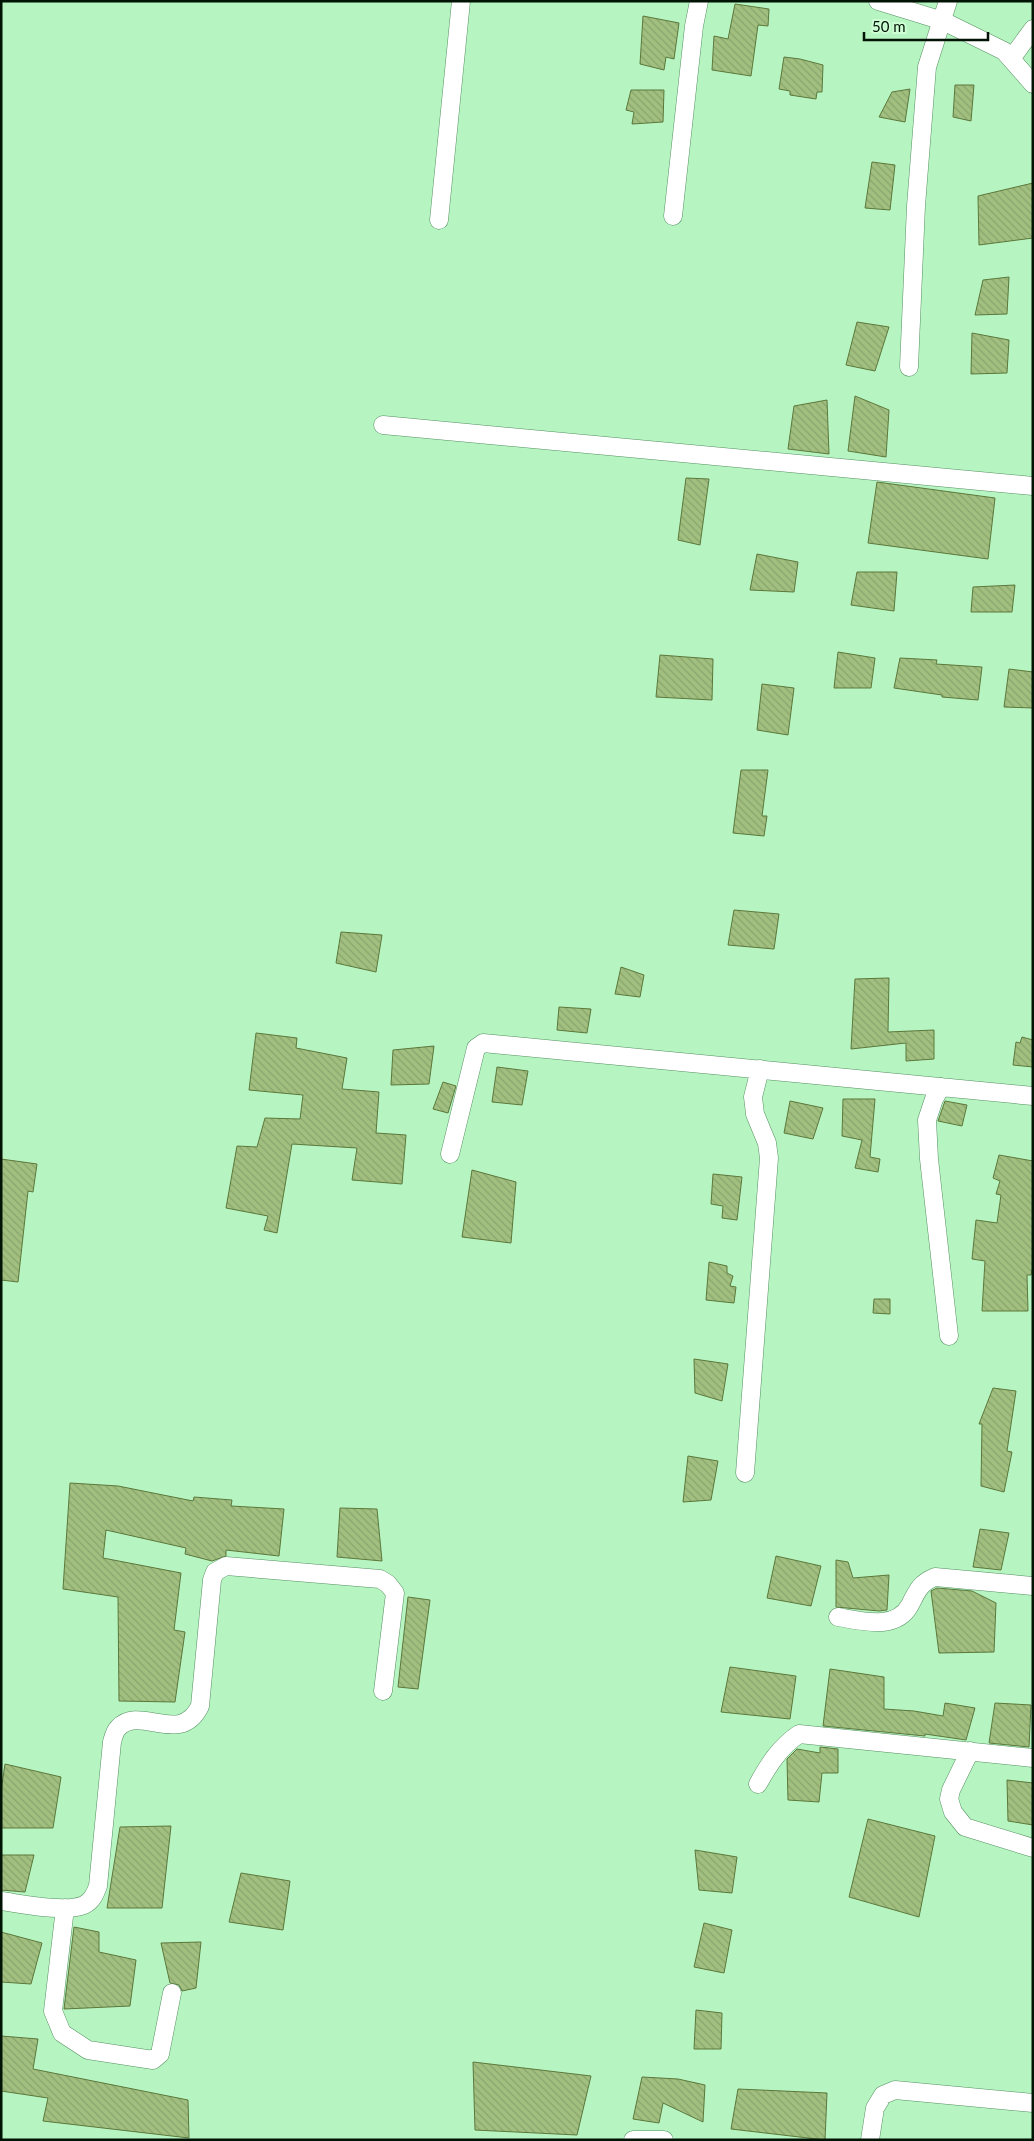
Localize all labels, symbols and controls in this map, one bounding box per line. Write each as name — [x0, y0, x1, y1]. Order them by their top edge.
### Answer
scale bar — [864, 10, 988, 42]
text: 50 m — [872, 17, 906, 35]

